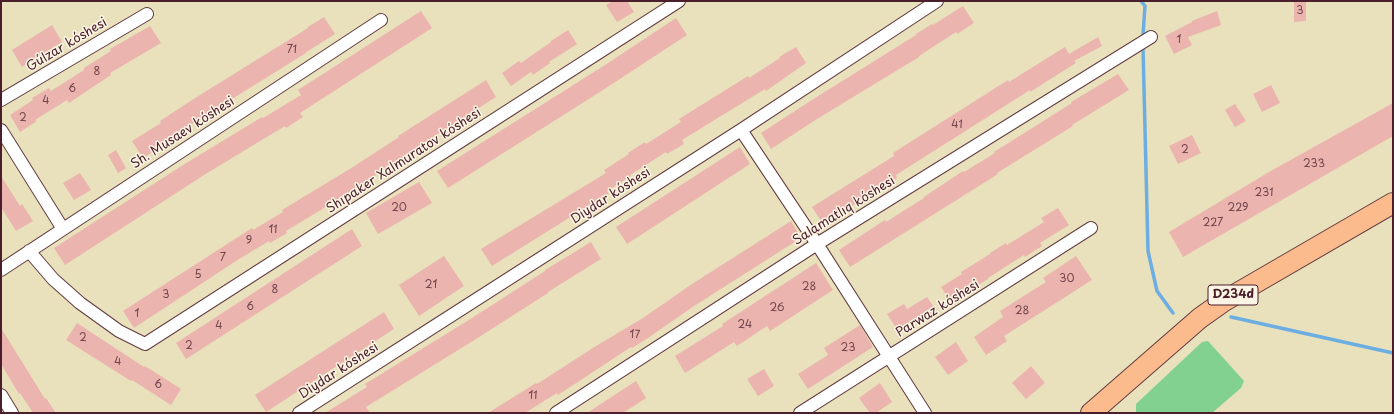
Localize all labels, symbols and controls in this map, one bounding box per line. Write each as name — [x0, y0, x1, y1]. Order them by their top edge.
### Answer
house number: 3 — [1296, 4, 1304, 18]
street label: Gúlzar kóshesi — [24, 15, 110, 75]
house number: 1 — [1177, 33, 1181, 47]
house number: 71 — [287, 43, 297, 57]
house number: 8 — [94, 65, 100, 79]
house number: 6 — [68, 82, 76, 96]
house number: 4 — [42, 94, 50, 108]
street label: Sh. Musaev kóshesi — [128, 94, 238, 172]
street label: Shıpaker Xalmuratov kóshesi — [324, 105, 484, 217]
house number: 2 — [19, 111, 27, 125]
house number: 41 — [951, 118, 963, 132]
house number: 2 — [1181, 143, 1189, 157]
house number: 233 — [1303, 157, 1325, 171]
street label: Diydar kóshesi — [568, 164, 654, 228]
street label: Salamatlıq kóshesi — [790, 173, 898, 249]
house number: 231 — [1254, 186, 1274, 200]
house number: 20 — [391, 201, 407, 215]
house number: 229 — [1227, 201, 1249, 215]
house number: 227 — [1203, 216, 1223, 230]
house number: 11 — [268, 223, 278, 237]
house number: 9 — [246, 234, 252, 248]
house number: 7 — [220, 251, 226, 265]
house number: 5 — [194, 268, 202, 282]
house number: 30 — [1059, 272, 1075, 286]
street label: Parwaz kóshesi — [893, 277, 983, 341]
house number: 21 — [425, 278, 437, 292]
house number: 28 — [802, 280, 816, 294]
house number: 8 — [272, 283, 278, 297]
road number: D234d — [1208, 285, 1258, 305]
house number: 3 — [162, 288, 170, 302]
house number: 6 — [246, 300, 254, 314]
house number: 26 — [769, 301, 785, 315]
house number: 28 — [1015, 304, 1029, 318]
house number: 1 — [135, 307, 139, 321]
house number: 24 — [738, 318, 752, 332]
house number: 4 — [215, 319, 223, 333]
house number: 17 — [630, 328, 640, 342]
house number: 2 — [79, 331, 87, 345]
house number: 2 — [185, 339, 193, 353]
street label: Diydar kóshesi — [296, 339, 382, 403]
house number: 23 — [841, 341, 855, 355]
house number: 4 — [114, 355, 122, 369]
house number: 6 — [154, 378, 162, 392]
house number: 11 — [528, 389, 538, 403]

